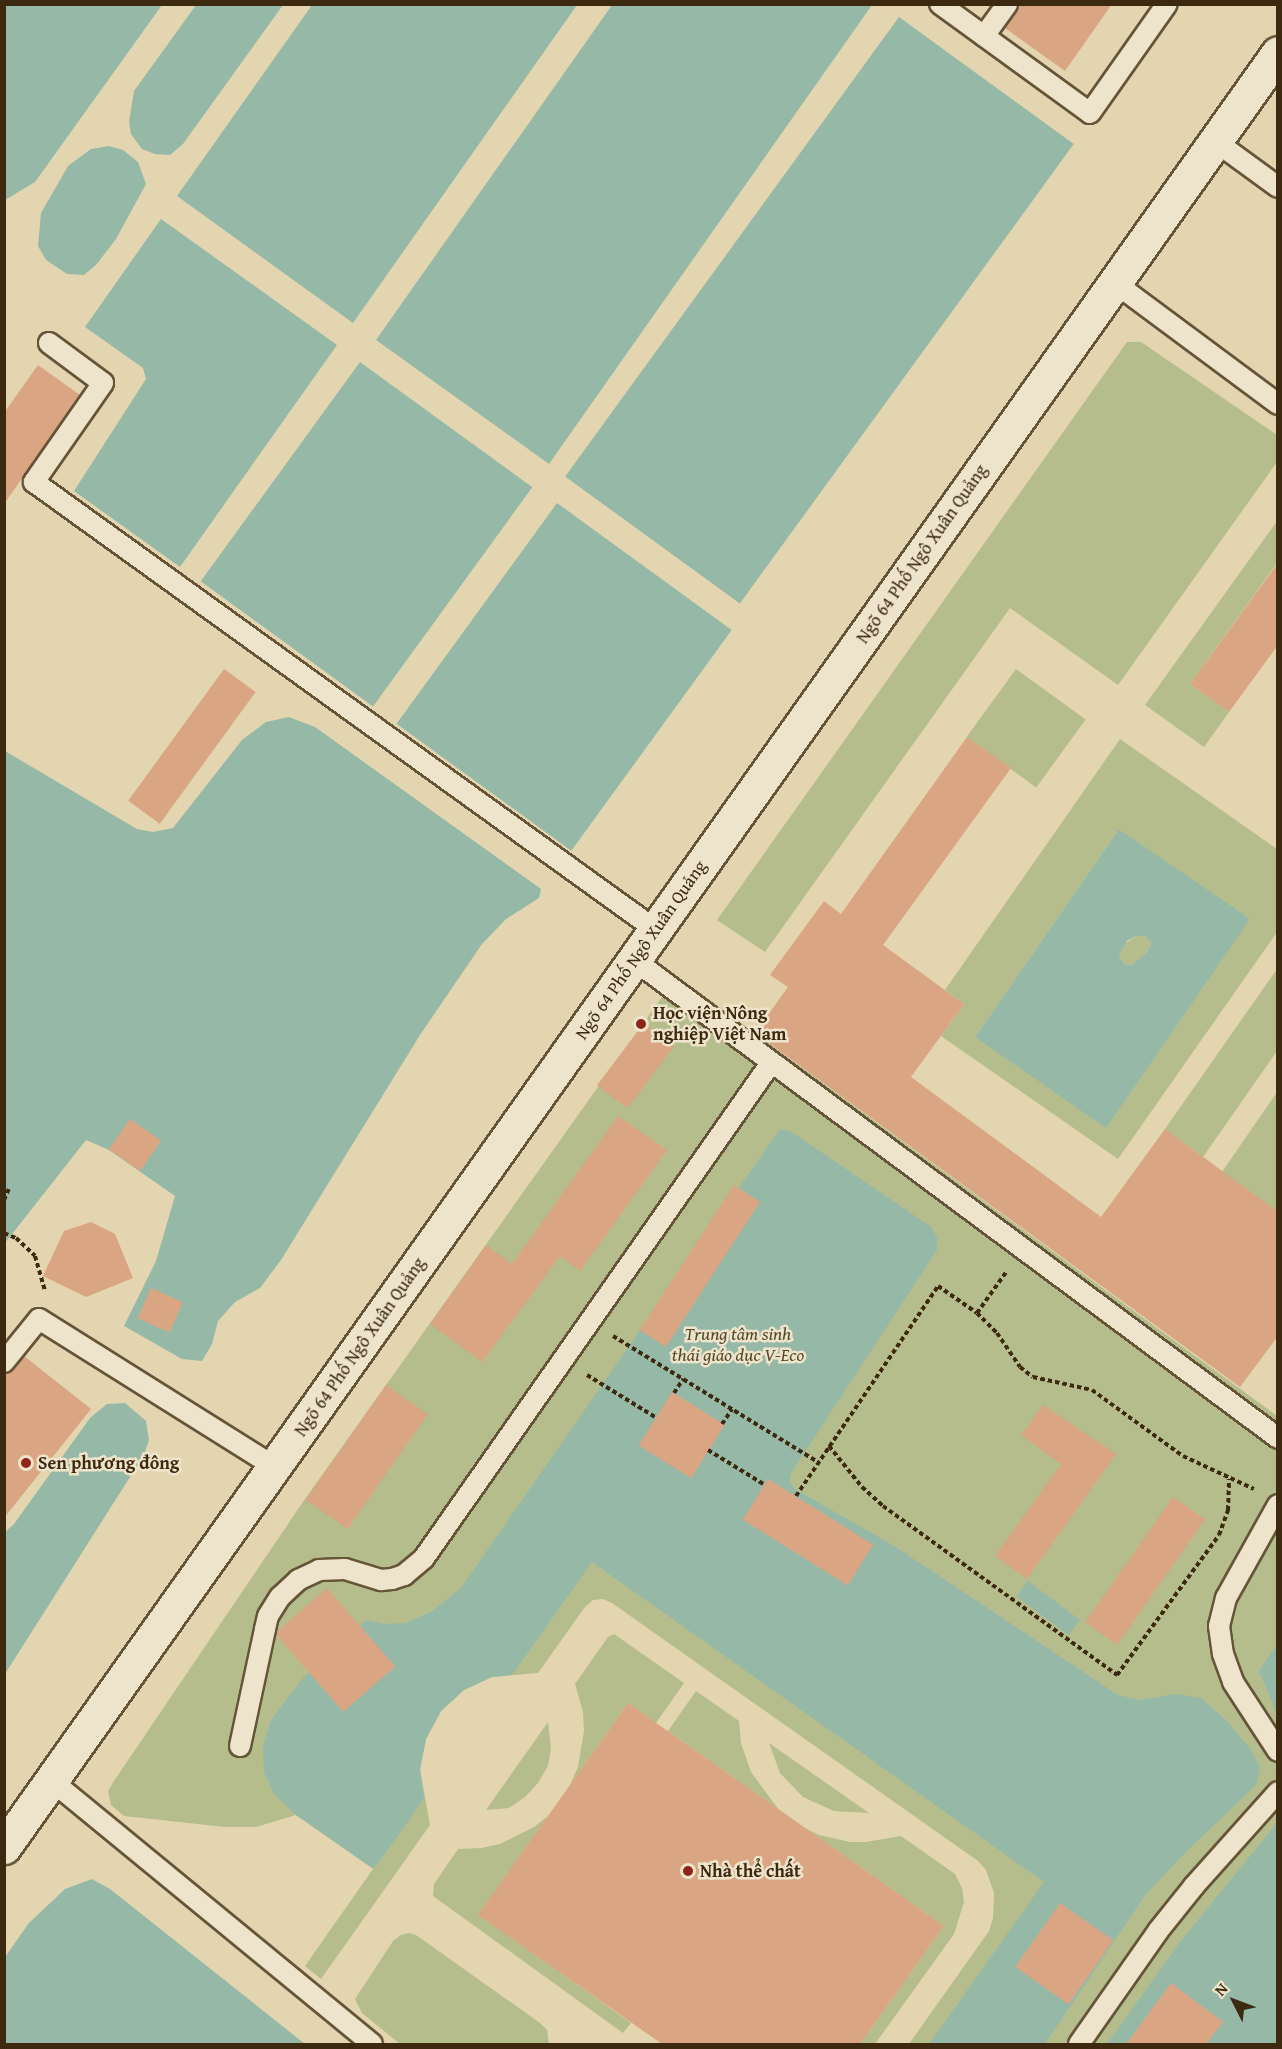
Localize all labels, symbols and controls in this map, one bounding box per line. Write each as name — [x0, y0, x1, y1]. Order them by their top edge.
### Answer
street label: Ngõ 64 Phố Ngô Xuân Quảng — [852, 460, 992, 648]
street label: Ngõ 64 Phố Ngô Xuân Quảng — [571, 856, 711, 1044]
place label: Học viện Nông nghiệp Việt Nam — [653, 1003, 786, 1046]
marker: Học viện Nông nghiệp Việt Nam — [634, 1017, 648, 1031]
street label: Ngõ 64 Phố Ngô Xuân Quảng — [290, 1253, 430, 1441]
park label: Trung tâm sinh thái giáo dục V-Eco — [672, 1324, 804, 1366]
place label: Sen phương đông — [38, 1452, 179, 1474]
marker: Sen phương đông — [19, 1456, 33, 1470]
place label: Nhà thể chất — [700, 1860, 801, 1882]
marker: Nhà thể chất — [681, 1864, 695, 1878]
north arrow — [1204, 1971, 1264, 2031]
text: N — [1208, 1977, 1233, 2001]

